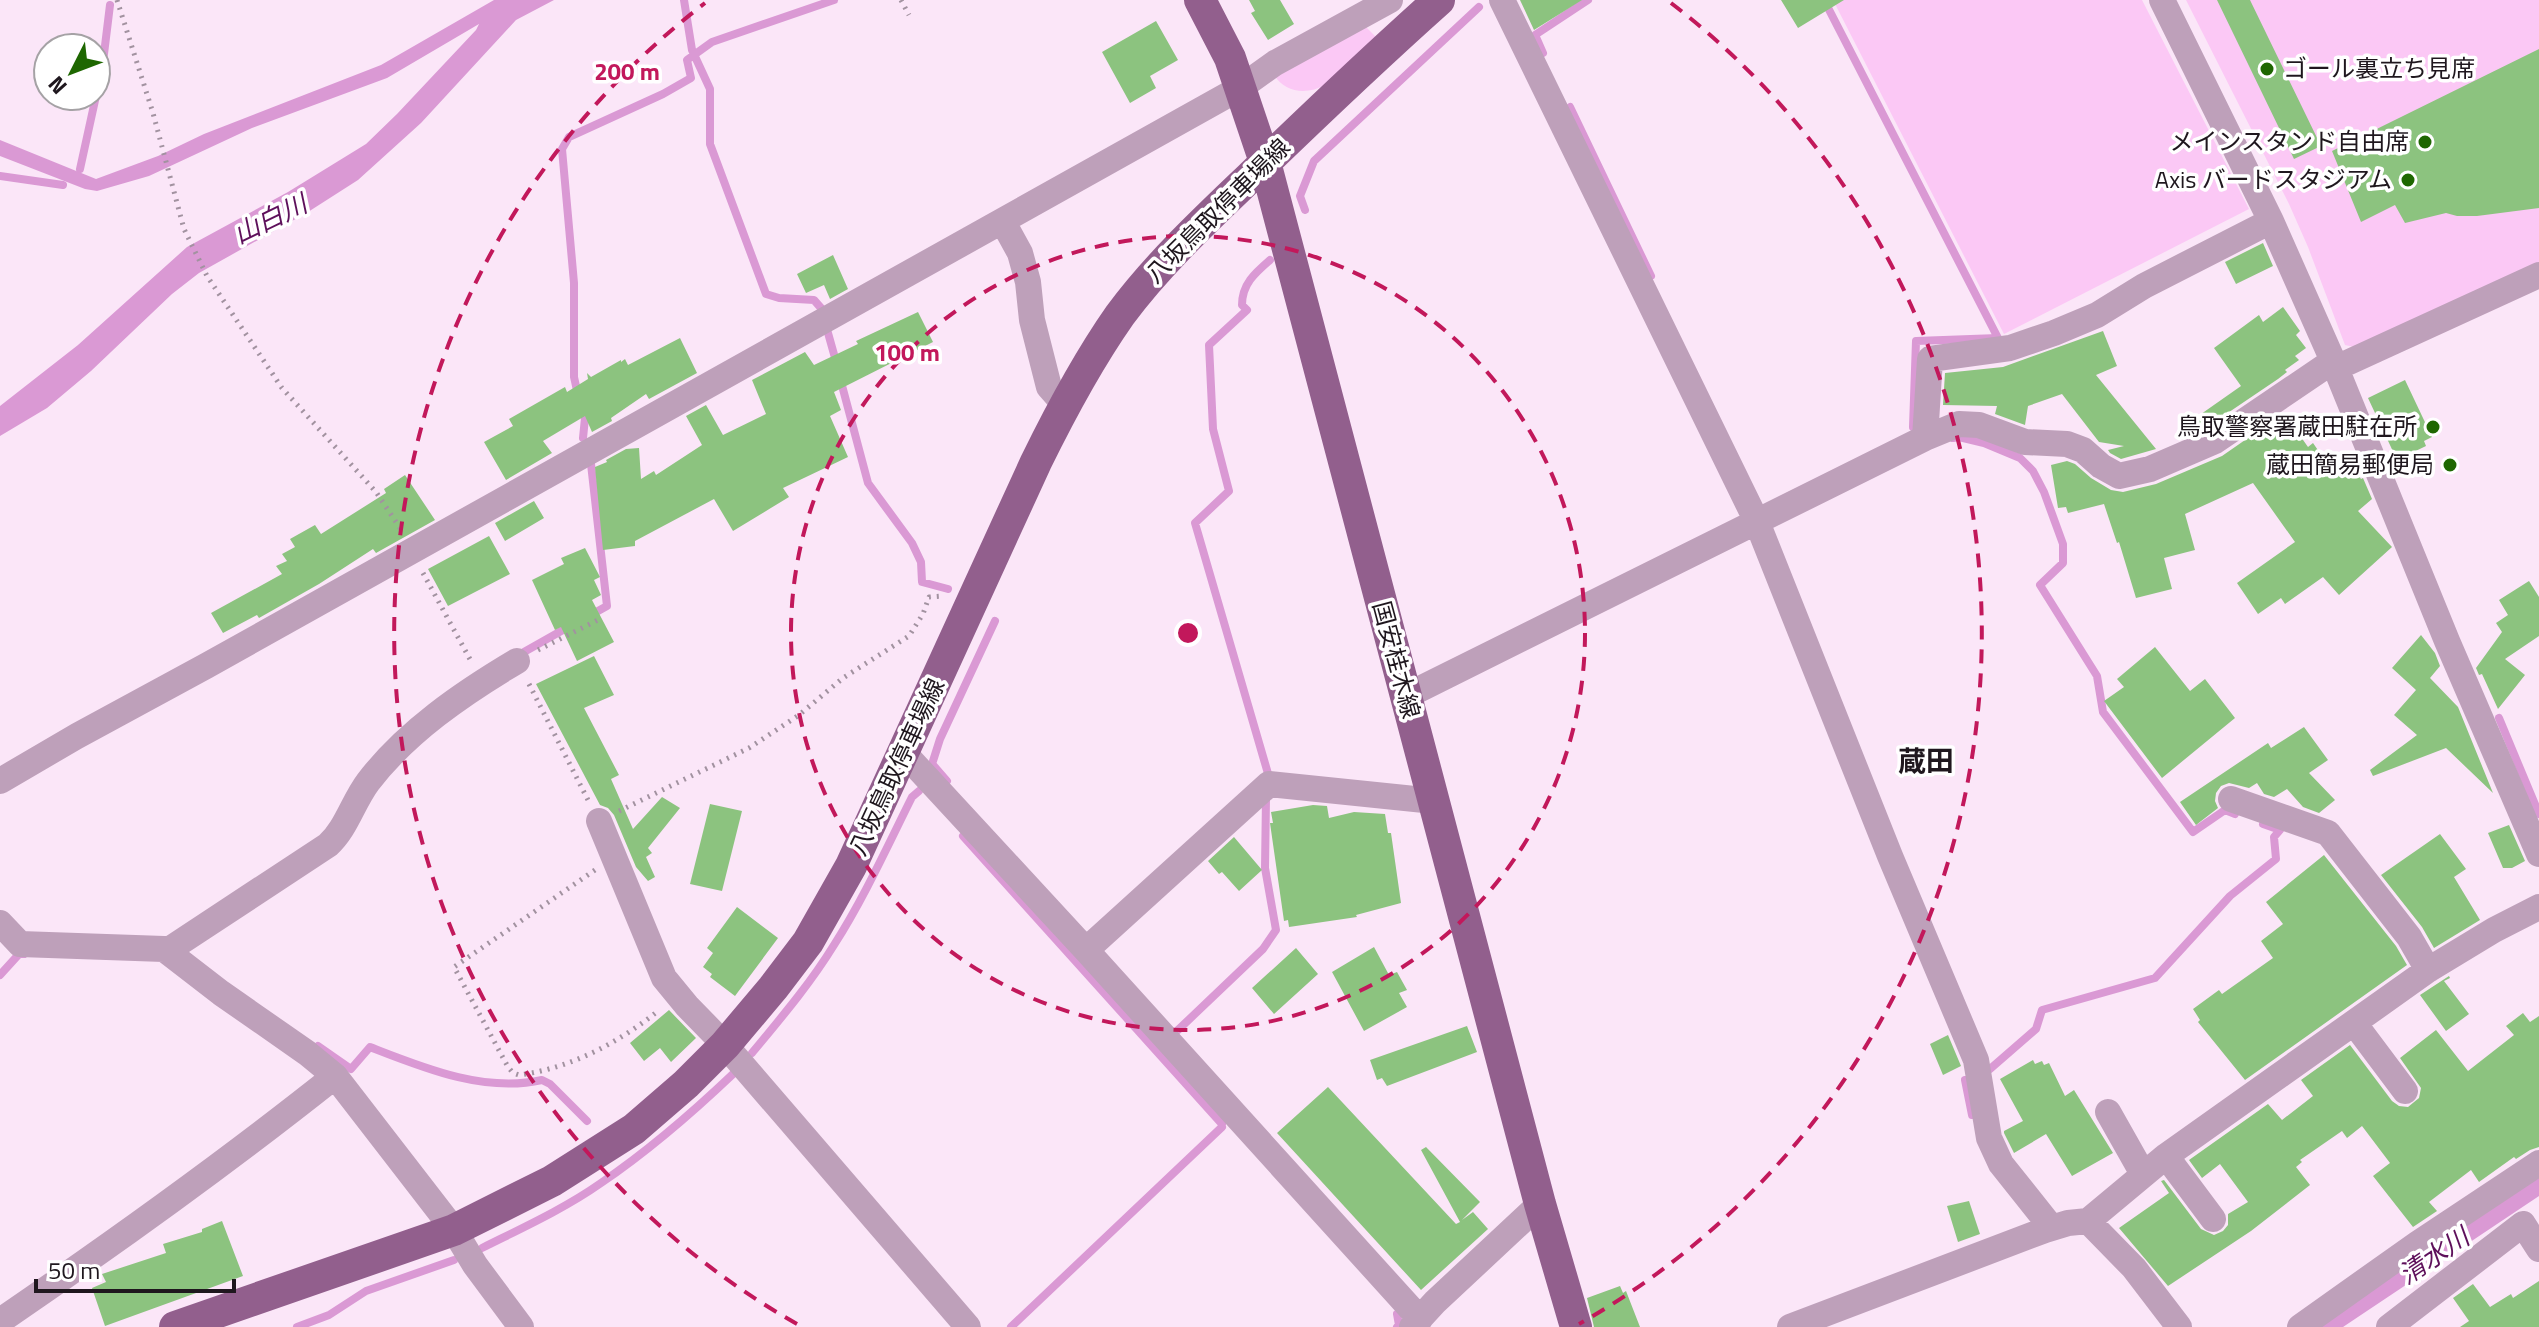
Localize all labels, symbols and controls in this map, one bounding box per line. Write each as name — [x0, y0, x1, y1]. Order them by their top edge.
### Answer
north arrow — [32, 32, 112, 112]
place label: ゴール裏立ち見席 — [2283, 50, 2475, 86]
text: 200 m — [594, 53, 660, 89]
marker: ゴール裏立ち見席 — [2258, 60, 2276, 78]
text: N — [39, 68, 75, 102]
place label: メインスタンド自由席 — [2169, 123, 2409, 159]
street label: 八坂鳥取停車場線 — [1137, 130, 1298, 291]
marker: メインスタンド自由席 — [2416, 133, 2434, 151]
place label: Axis バードスタジアム — [2155, 161, 2392, 197]
marker: Axis バードスタジアム — [2399, 171, 2417, 189]
water label: 山白川 — [226, 183, 316, 253]
text: 100 m — [874, 334, 940, 370]
place label: 鳥取警察署蔵田駐在所 — [2177, 408, 2417, 444]
marker: 鳥取警察署蔵田駐在所 — [2424, 418, 2442, 436]
place label: 蔵田簡易郵便局 — [2266, 446, 2434, 482]
marker: 蔵田簡易郵便局 — [2441, 456, 2459, 474]
street label: 国安桂木線 — [1364, 597, 1430, 722]
centre of rings — [1174, 619, 1202, 647]
street label: 八坂鳥取停車場線 — [839, 672, 953, 861]
district label: 蔵田 — [1898, 739, 1954, 782]
water label: 清水川 — [2390, 1216, 2479, 1294]
scale bar — [36, 1243, 234, 1293]
text: 50 m — [48, 1252, 100, 1288]

